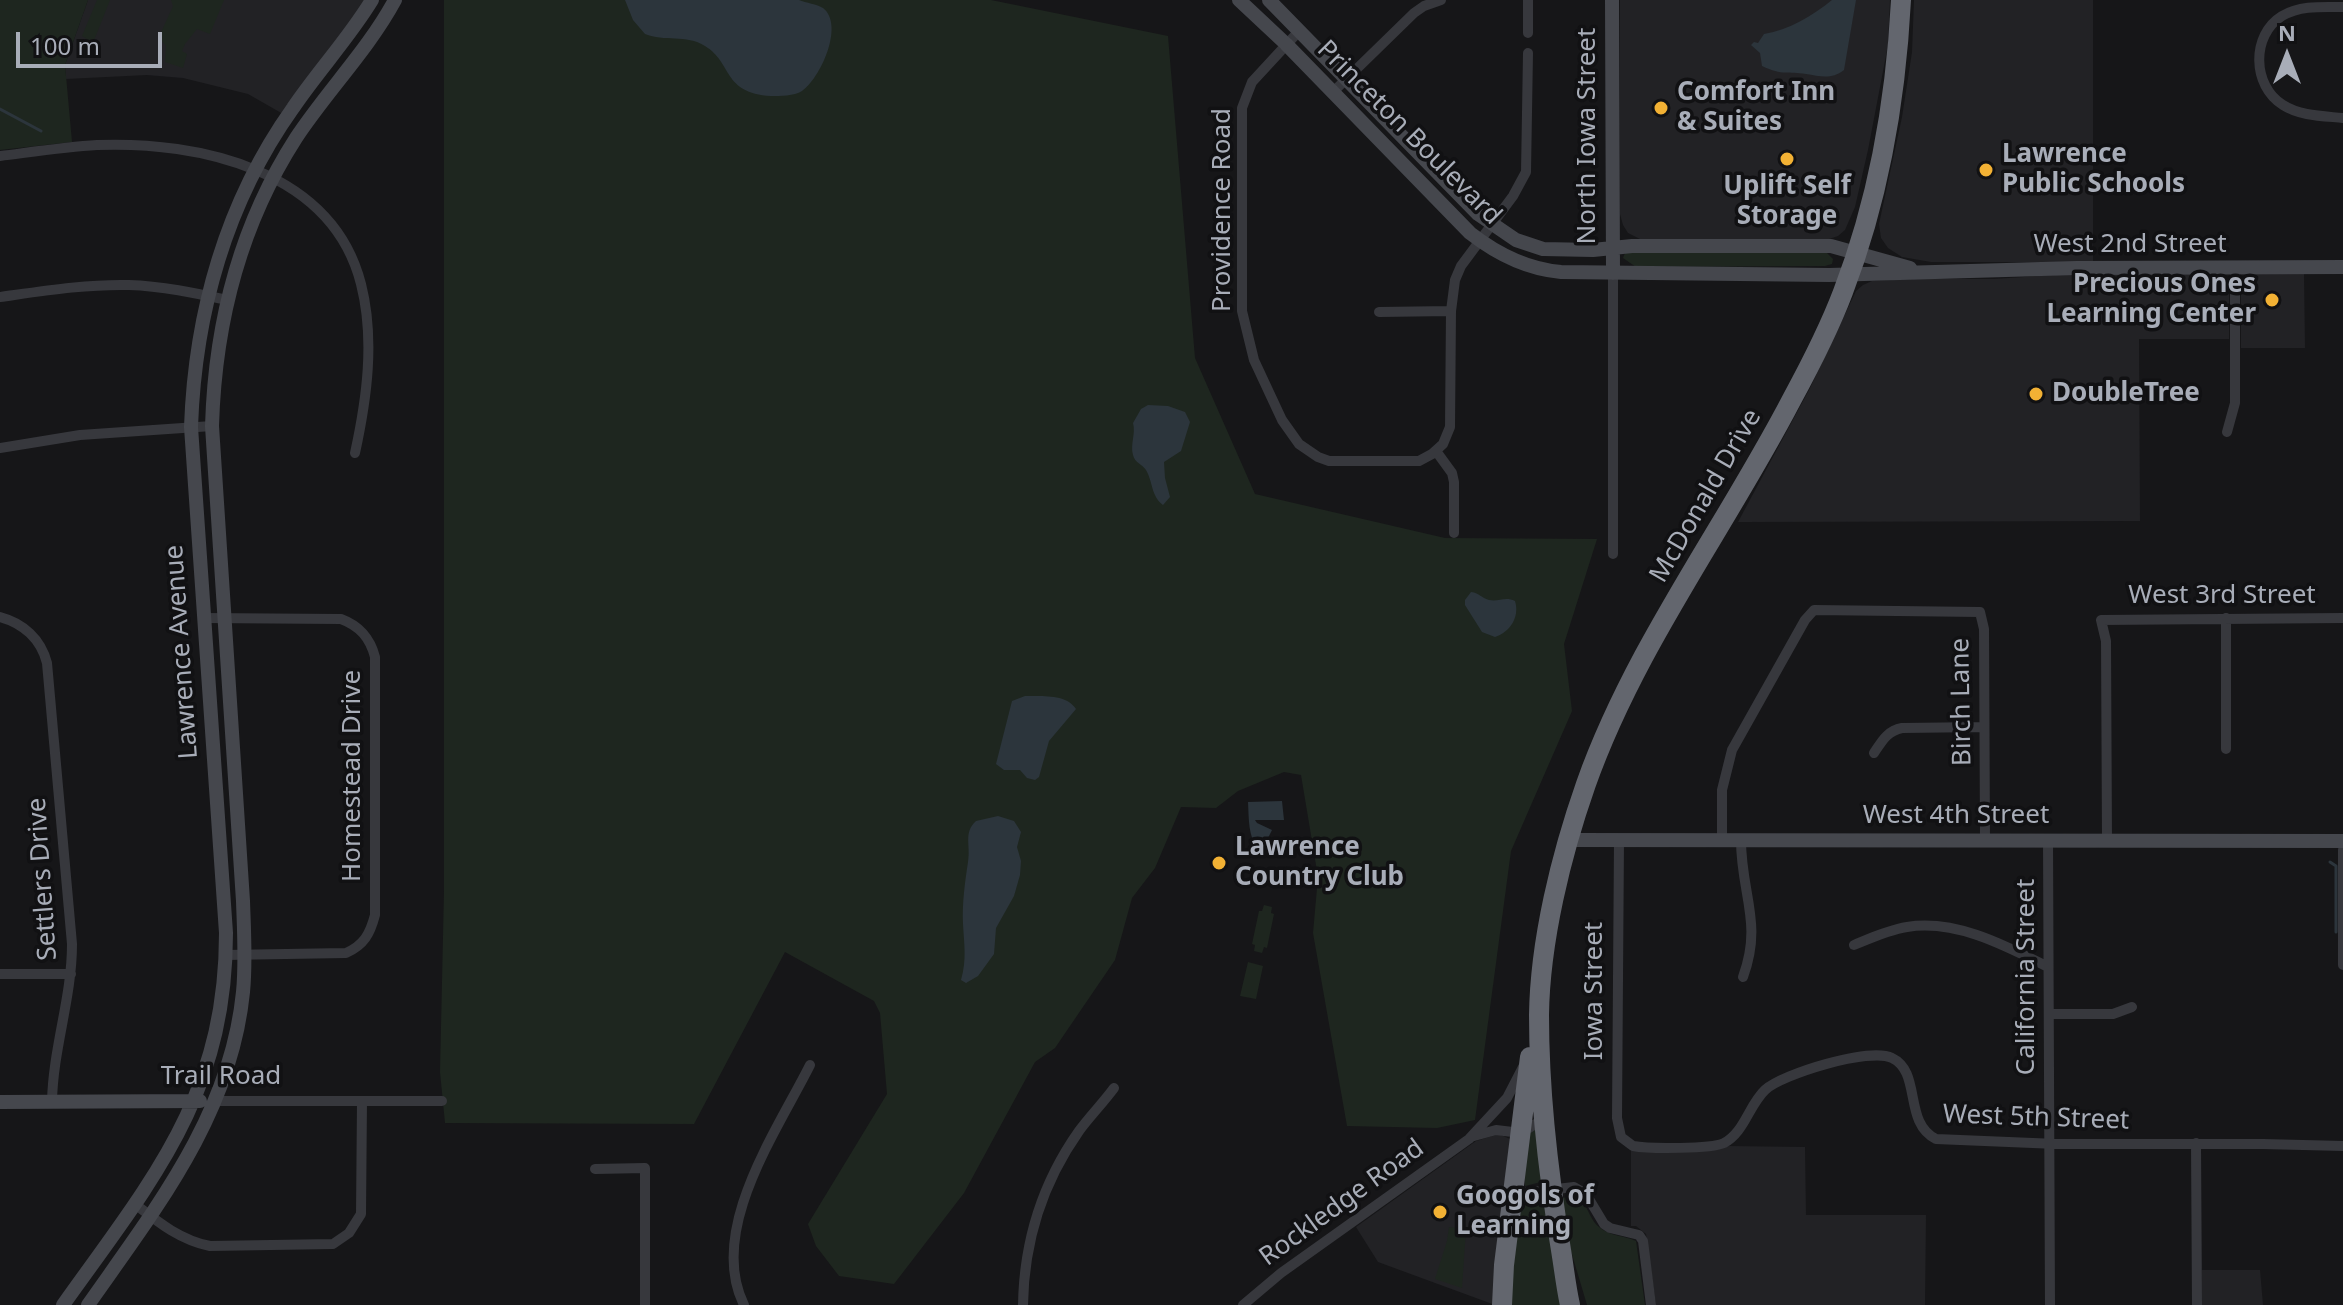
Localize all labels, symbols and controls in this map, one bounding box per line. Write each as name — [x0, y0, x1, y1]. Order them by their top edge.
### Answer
scale bar — [20, 16, 166, 66]
north arrow — [2247, 16, 2327, 96]
text: N — [2278, 17, 2296, 47]
street label: North Iowa Street — [1572, 28, 1604, 244]
text: 100 m — [30, 29, 100, 62]
street label: Princeton Boulevard — [1310, 34, 1508, 232]
place label: Comfort Inn & Suites — [1677, 77, 1835, 138]
marker: Comfort Inn & Suites — [1652, 99, 1670, 117]
street label: Providence Road — [1207, 108, 1239, 312]
place label: Lawrence Public Schools — [2002, 139, 2185, 200]
marker: Uplift Self Storage — [1778, 150, 1796, 168]
marker: Lawrence Public Schools — [1977, 161, 1995, 179]
place label: Uplift Self Storage — [1723, 171, 1851, 232]
street label: West 2nd Street — [2033, 229, 2227, 261]
place label: Precious Ones Learning Center — [2046, 269, 2256, 330]
marker: Precious Ones Learning Center — [2263, 291, 2281, 309]
place label: DoubleTree — [2052, 378, 2200, 410]
marker: DoubleTree — [2027, 385, 2045, 403]
street label: McDonald Drive — [1644, 404, 1768, 588]
street label: Lawrence Avenue — [159, 544, 205, 760]
street label: West 3rd Street — [2128, 580, 2316, 612]
street label: Birch Lane — [1945, 638, 1979, 766]
street label: Homestead Drive — [337, 670, 369, 882]
street label: Settlers Drive — [22, 796, 64, 962]
street label: West 4th Street — [1863, 800, 2049, 832]
place label: Lawrence Country Club — [1235, 832, 1404, 894]
marker: Lawrence Country Club — [1210, 854, 1228, 872]
street label: California Street — [2011, 879, 2043, 1075]
street label: Iowa Street — [1579, 922, 1611, 1060]
street label: Trail Road — [161, 1061, 281, 1093]
street label: West 5th Street — [1942, 1099, 2130, 1137]
street label: Rockledge Road — [1254, 1133, 1430, 1273]
place label: Googols of Learning — [1456, 1181, 1594, 1242]
marker: Googols of Learning — [1431, 1203, 1449, 1221]

